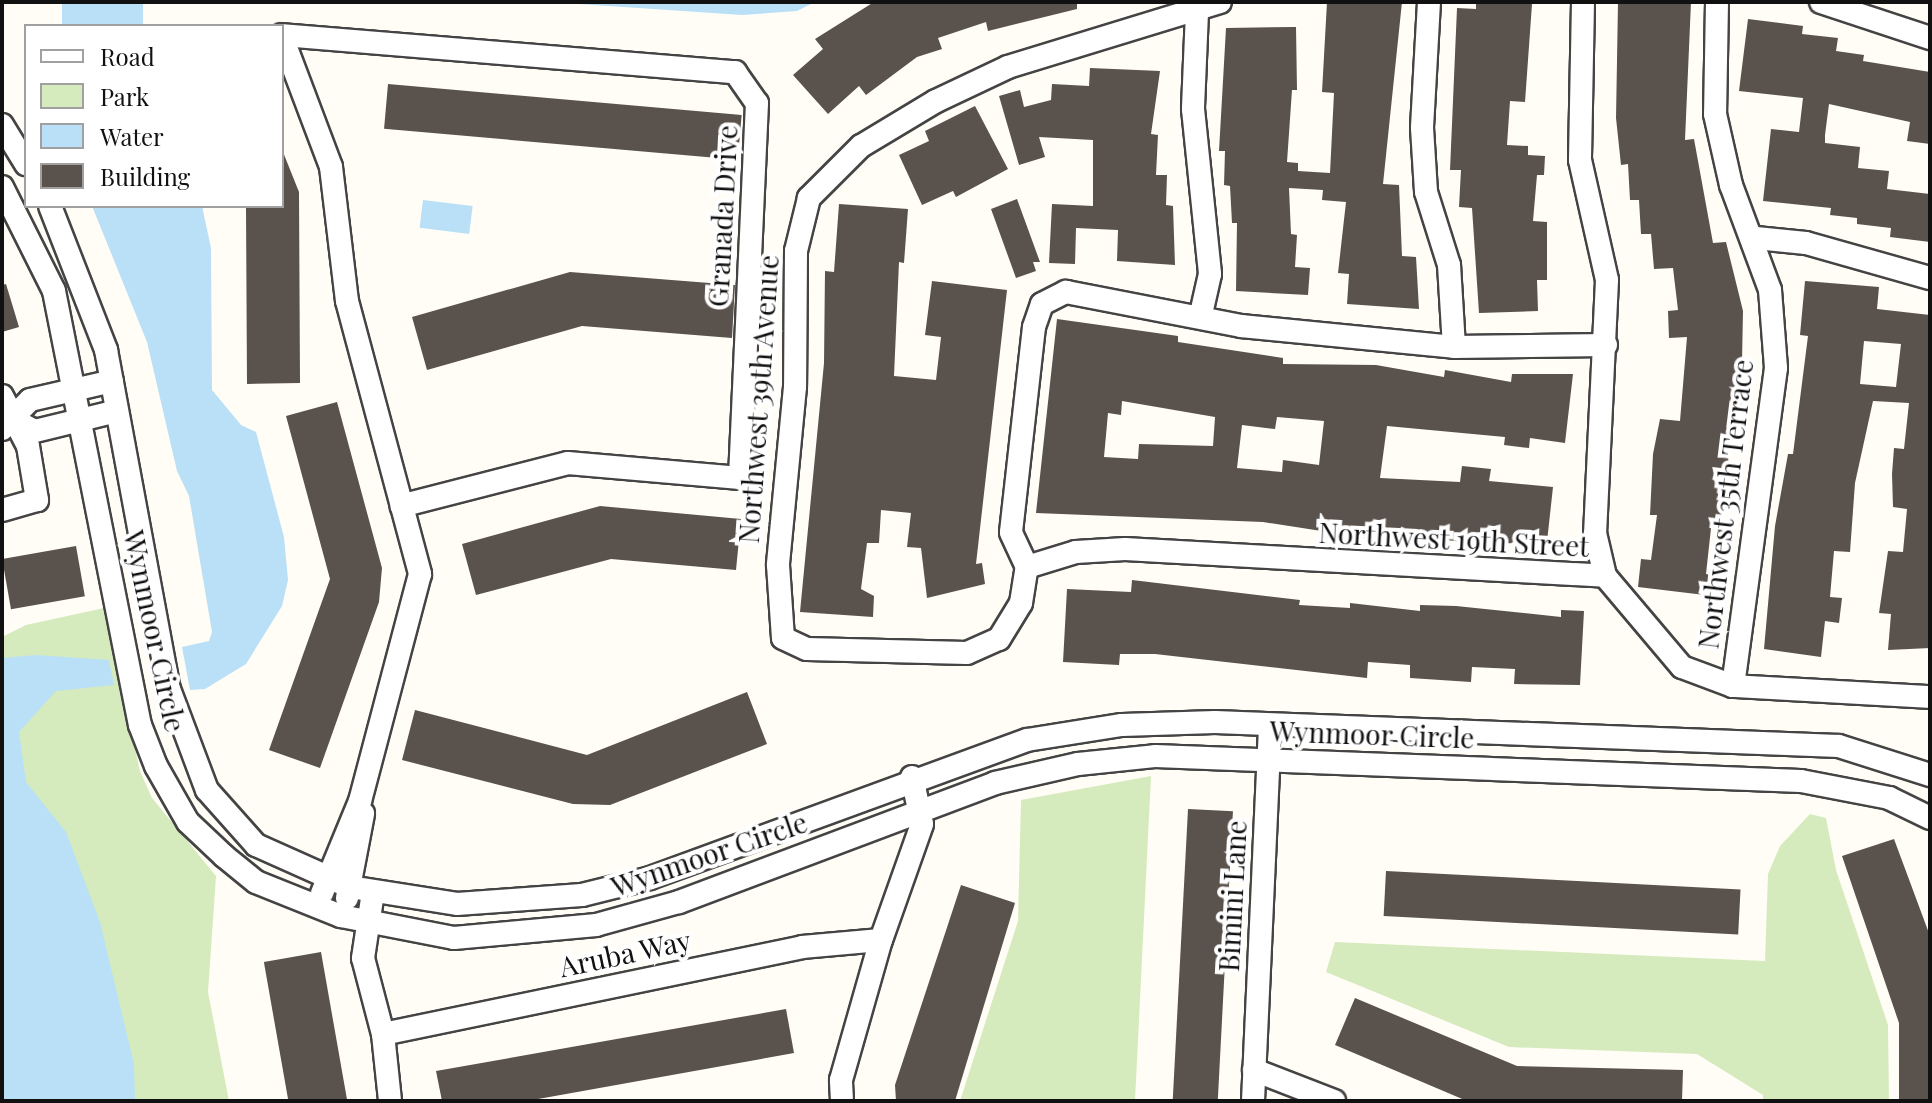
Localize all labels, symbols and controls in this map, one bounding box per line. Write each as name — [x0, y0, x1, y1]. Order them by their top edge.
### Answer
legend — [24, 24, 284, 208]
text: Road — [100, 40, 155, 72]
text: Park — [100, 80, 149, 112]
text: Water — [100, 120, 164, 152]
street label: Granada Drive — [700, 124, 744, 308]
text: Building — [100, 160, 190, 192]
street label: Northwest 39th Avenue — [731, 253, 785, 545]
street label: Northwest 35th Terrace — [1690, 357, 1760, 651]
street label: Northwest 19th Street — [1318, 515, 1590, 563]
street label: Wynmoor Circle — [117, 527, 193, 735]
street label: Wynmoor Circle — [1269, 714, 1475, 754]
street label: Wynmoor Circle — [606, 805, 812, 903]
street label: Bimini Lane — [1211, 819, 1253, 973]
street label: Aruba Way — [556, 923, 694, 983]

